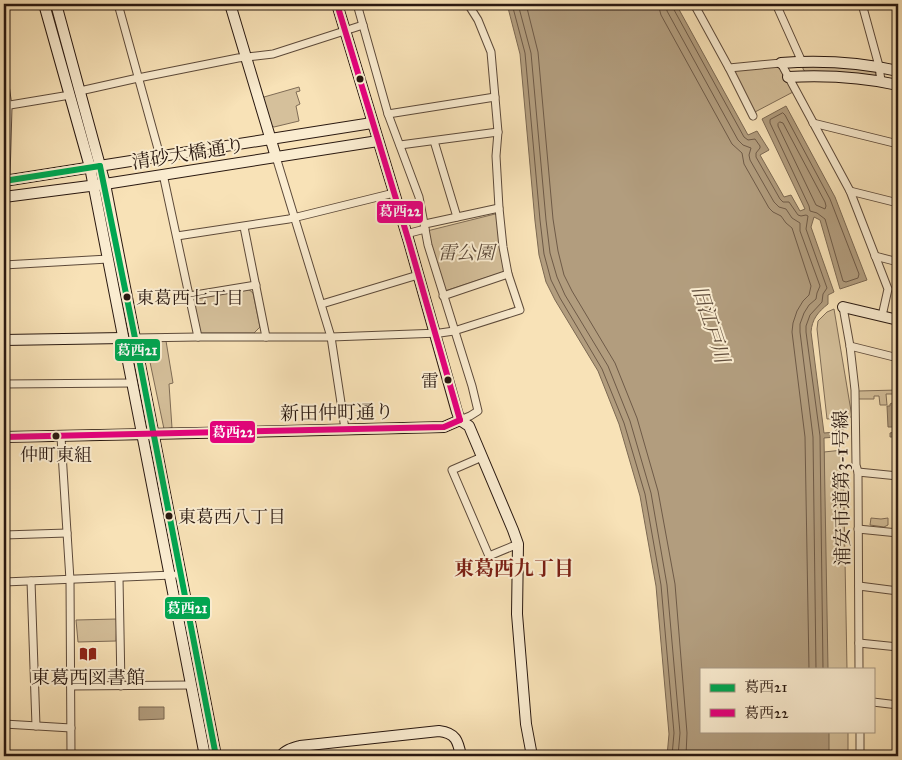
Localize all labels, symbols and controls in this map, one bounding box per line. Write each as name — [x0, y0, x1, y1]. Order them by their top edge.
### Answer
unlabelled marker — [355, 74, 365, 84]
street label: 清砂大橋通り — [130, 133, 246, 174]
line badge: 葛西22 — [376, 200, 424, 224]
text: 葛西22 — [379, 203, 422, 220]
park label: 雷公園 — [437, 241, 497, 264]
water label: 旧江戸川 — [687, 282, 735, 368]
place label: 東葛西七丁目 — [136, 287, 244, 309]
marker: 東葛西七丁目 — [122, 292, 132, 302]
line badge: 葛西21 — [114, 338, 161, 362]
text: 葛西21 — [117, 342, 158, 359]
place label: 雷 — [421, 370, 439, 392]
marker: 雷 — [443, 375, 453, 385]
street label: 新田仲町通り — [280, 400, 394, 425]
street label: 浦安市道第3-1号線 — [829, 410, 854, 566]
line badge: 葛西22 — [209, 420, 256, 444]
text: 葛西22 — [212, 424, 255, 441]
marker: 仲町東組 — [51, 431, 61, 441]
place label: 仲町東組 — [20, 444, 92, 466]
place label: 東葛西八丁目 — [178, 506, 286, 528]
marker: 東葛西八丁目 — [164, 511, 174, 521]
district label: 東葛西九丁目 — [454, 556, 574, 580]
line badge: 葛西21 — [164, 596, 211, 620]
text: 葛西21 — [167, 600, 208, 617]
library icon: 東葛西図書館 — [78, 644, 98, 664]
place label: 東葛西図書館 — [31, 666, 145, 689]
legend — [700, 668, 874, 732]
text: 葛西21 — [744, 678, 787, 696]
text: 葛西22 — [744, 704, 789, 722]

